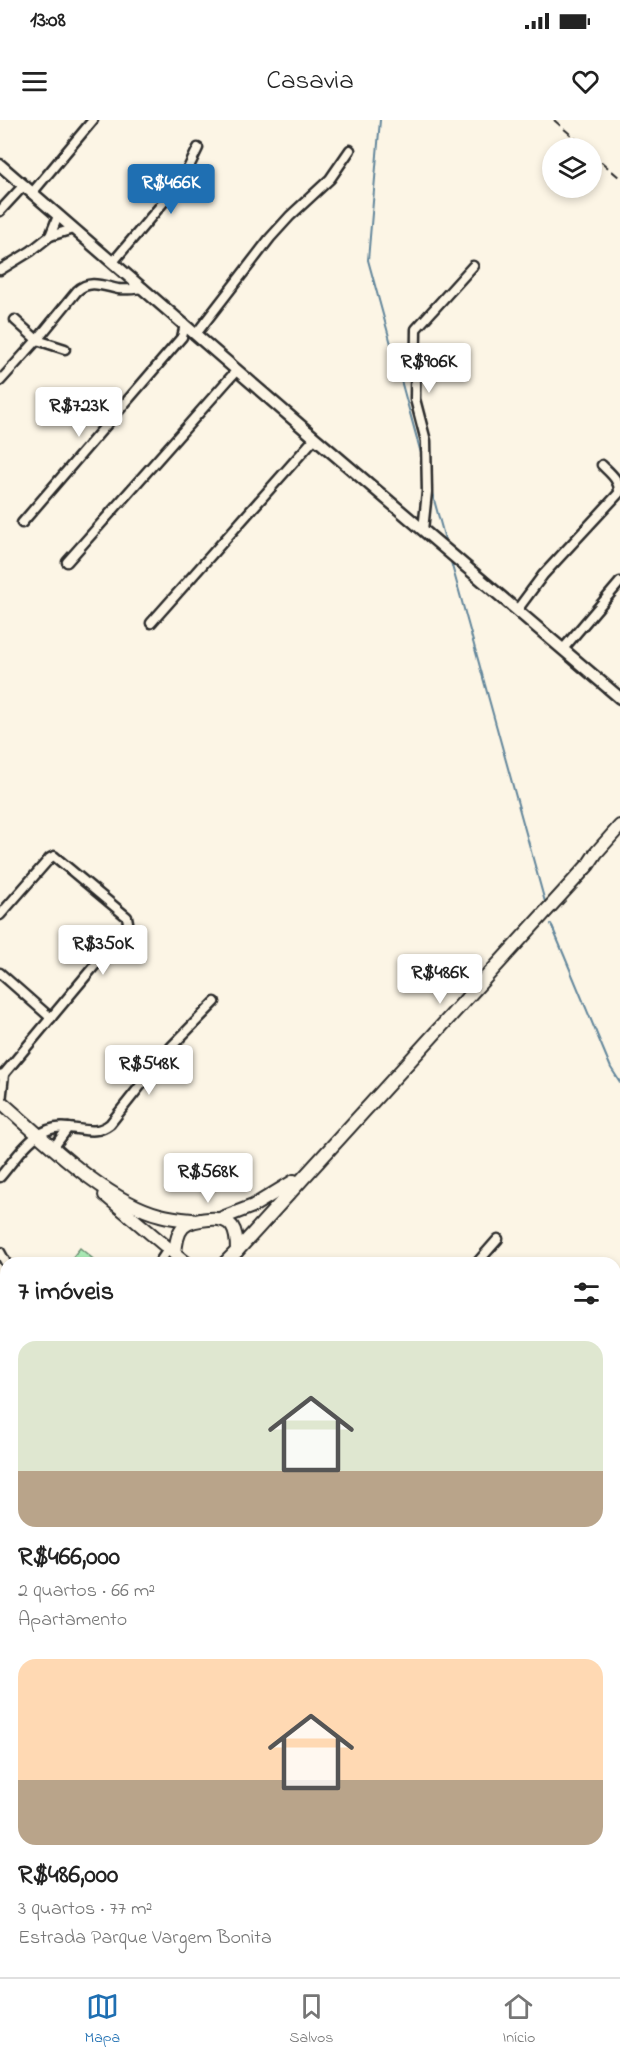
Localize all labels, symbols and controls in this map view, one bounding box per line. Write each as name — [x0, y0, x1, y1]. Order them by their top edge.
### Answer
text: 13:08 — [30, 5, 66, 37]
text: Casavia — [266, 62, 354, 101]
icon: menu — [18, 65, 51, 98]
icon: heart — [569, 65, 602, 98]
map controls — [542, 138, 602, 198]
button: layers — [542, 138, 602, 198]
pin: R$466K — [122, 164, 220, 215]
text: R$466K — [142, 169, 200, 198]
pin: R$906K — [380, 343, 478, 394]
text: R$906K — [401, 348, 457, 377]
pin: R$723K — [30, 387, 128, 438]
text: R$723K — [49, 392, 109, 421]
pin: R$350K — [54, 925, 152, 976]
text: R$350K — [72, 930, 134, 959]
pin: R$486K — [391, 954, 489, 1005]
text: R$486K — [411, 959, 469, 988]
pin: R$548K — [100, 1045, 198, 1096]
text: R$548K — [119, 1050, 179, 1079]
pin: R$568K — [159, 1153, 257, 1204]
text: R$568K — [178, 1158, 238, 1187]
text: 7 imóveis — [18, 1274, 114, 1312]
icon: filters — [570, 1277, 603, 1310]
icon: home — [257, 1380, 365, 1488]
text: R$466,000 — [18, 1539, 120, 1577]
text: 2 quartos · 66 m² — [18, 1577, 155, 1606]
text: Apartamento — [18, 1606, 127, 1635]
icon: home — [257, 1698, 365, 1806]
text: R$486,000 — [18, 1857, 118, 1895]
text: 3 quartos · 77 m² — [18, 1895, 152, 1924]
text: Estrada Parque Vargem Bonita — [18, 1924, 272, 1953]
tab: Mapa — [85, 1990, 120, 2050]
tab: Salvos — [289, 1990, 333, 2050]
tab: Início — [502, 1990, 535, 2050]

